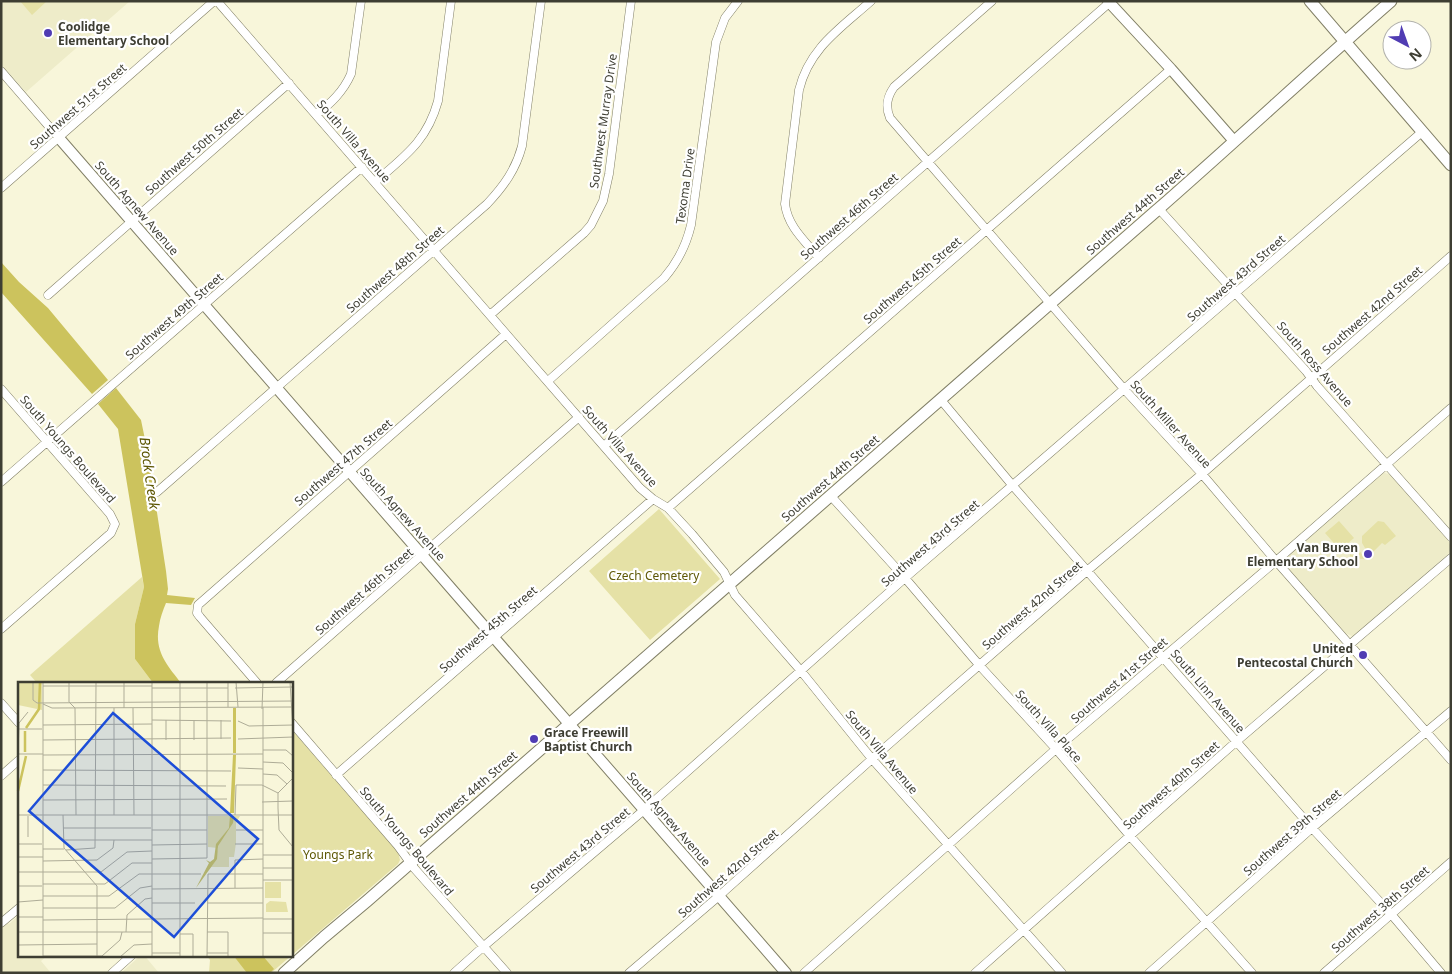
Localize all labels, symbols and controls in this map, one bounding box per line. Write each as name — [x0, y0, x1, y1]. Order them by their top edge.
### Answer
place label: Coolidge Elementary School — [58, 18, 169, 49]
north arrow — [1382, 20, 1432, 70]
marker: Coolidge Elementary School — [42, 27, 54, 39]
text: N — [1405, 44, 1426, 66]
street label: Southwest Murray Drive — [585, 52, 621, 190]
street label: Southwest 51st Street — [26, 59, 130, 153]
street label: South Villa Avenue — [313, 96, 395, 186]
street label: Southwest 50th Street — [141, 103, 247, 198]
street label: Texoma Drive — [671, 147, 699, 225]
street label: South Agnew Avenue — [91, 157, 183, 259]
street label: Southwest 44th Street — [1082, 163, 1188, 258]
street label: Southwest 46th Street — [796, 168, 902, 263]
street label: Southwest 48th Street — [342, 221, 448, 316]
street label: Southwest 43rd Street — [1183, 230, 1289, 325]
street label: Southwest 45th Street — [859, 232, 965, 327]
street label: Southwest 42nd Street — [1318, 261, 1426, 358]
street label: Southwest 49th Street — [121, 268, 227, 363]
street label: South Ross Avenue — [1273, 318, 1357, 410]
street label: South Miller Avenue — [1127, 376, 1215, 472]
street label: South Youngs Boulevard — [16, 391, 120, 507]
street label: South Villa Avenue — [579, 401, 661, 491]
street label: Southwest 47th Street — [290, 414, 396, 509]
street label: Southwest 44th Street — [777, 430, 883, 525]
water label: Brock Creek — [136, 436, 165, 511]
street label: South Agnew Avenue — [357, 464, 450, 564]
street label: Southwest 43rd Street — [877, 495, 983, 590]
place label: Van Buren Elementary School — [1247, 539, 1358, 570]
street label: Southwest 46th Street — [311, 543, 417, 638]
marker: Van Buren Elementary School — [1362, 548, 1374, 560]
street label: Southwest 42nd Street — [978, 556, 1086, 653]
park label: Czech Cemetery — [609, 567, 700, 584]
street label: Southwest 45th Street — [435, 581, 541, 676]
street label: Southwest 41st Street — [1067, 633, 1171, 727]
place label: United Pentecostal Church — [1237, 640, 1353, 671]
street label: South Linn Avenue — [1167, 646, 1249, 737]
marker: United Pentecostal Church — [1357, 649, 1369, 661]
inset map — [18, 682, 292, 956]
street label: South Villa Place — [1012, 686, 1086, 766]
street label: South Villa Avenue — [842, 706, 922, 798]
place label: Grace Freewill Baptist Church — [544, 724, 632, 755]
marker: Grace Freewill Baptist Church — [528, 733, 540, 745]
street label: Southwest 40th Street — [1119, 737, 1223, 833]
street label: Southwest 44th Street — [415, 746, 521, 841]
street label: South Agnew Avenue — [623, 768, 715, 870]
street label: South Youngs Boulevard — [356, 783, 458, 899]
street label: Southwest 39th Street — [1239, 784, 1345, 879]
street label: Southwest 43rd Street — [527, 803, 634, 897]
street label: Southwest 42nd Street — [674, 824, 782, 921]
park label: Youngs Park — [303, 846, 374, 863]
street label: Southwest 38th Street — [1327, 861, 1433, 956]

